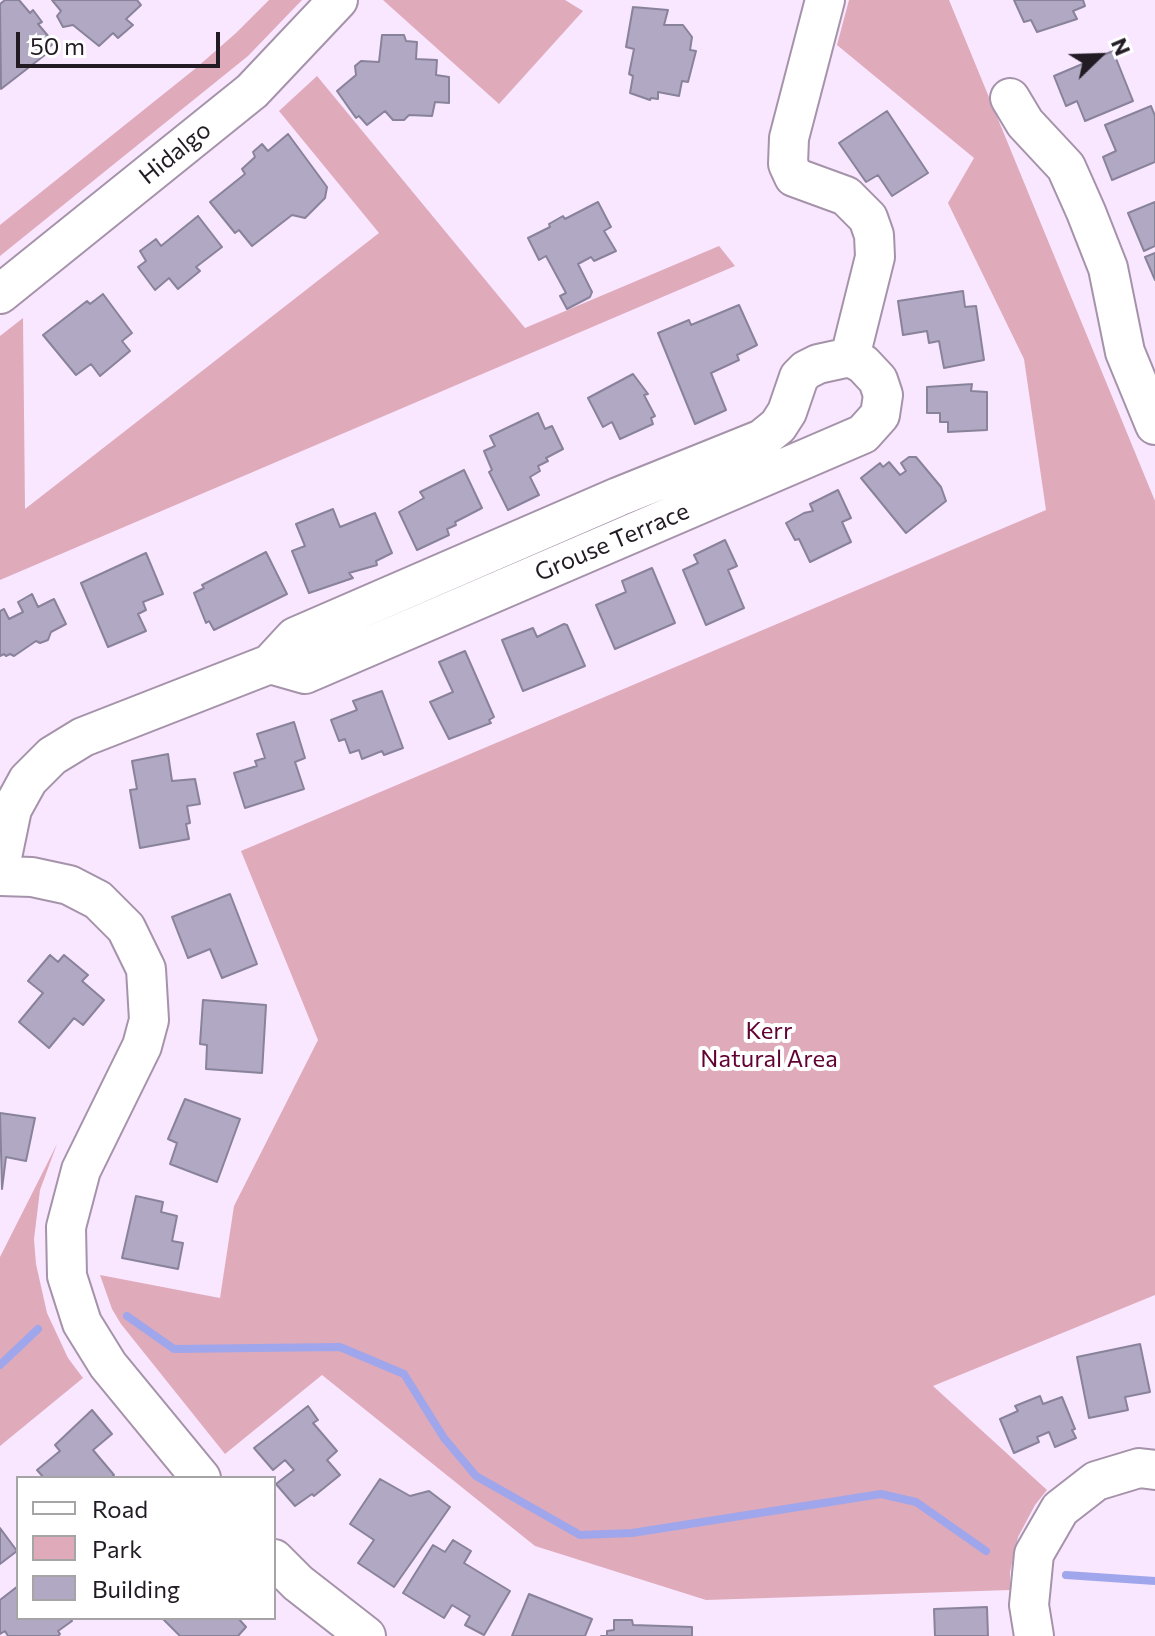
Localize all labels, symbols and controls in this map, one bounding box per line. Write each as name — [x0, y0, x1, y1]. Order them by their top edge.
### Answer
scale bar — [20, 16, 224, 66]
north arrow — [1059, 16, 1139, 96]
text: 50 m — [30, 31, 85, 60]
text: N — [1106, 34, 1137, 59]
street label: Hidalgo — [133, 115, 217, 191]
street label: Grouse Terrace — [530, 497, 694, 587]
park label: Kerr Natural Area — [700, 1017, 838, 1073]
legend — [16, 1476, 276, 1620]
text: Road — [92, 1494, 148, 1523]
text: Park — [92, 1534, 142, 1563]
text: Building — [92, 1574, 180, 1603]

